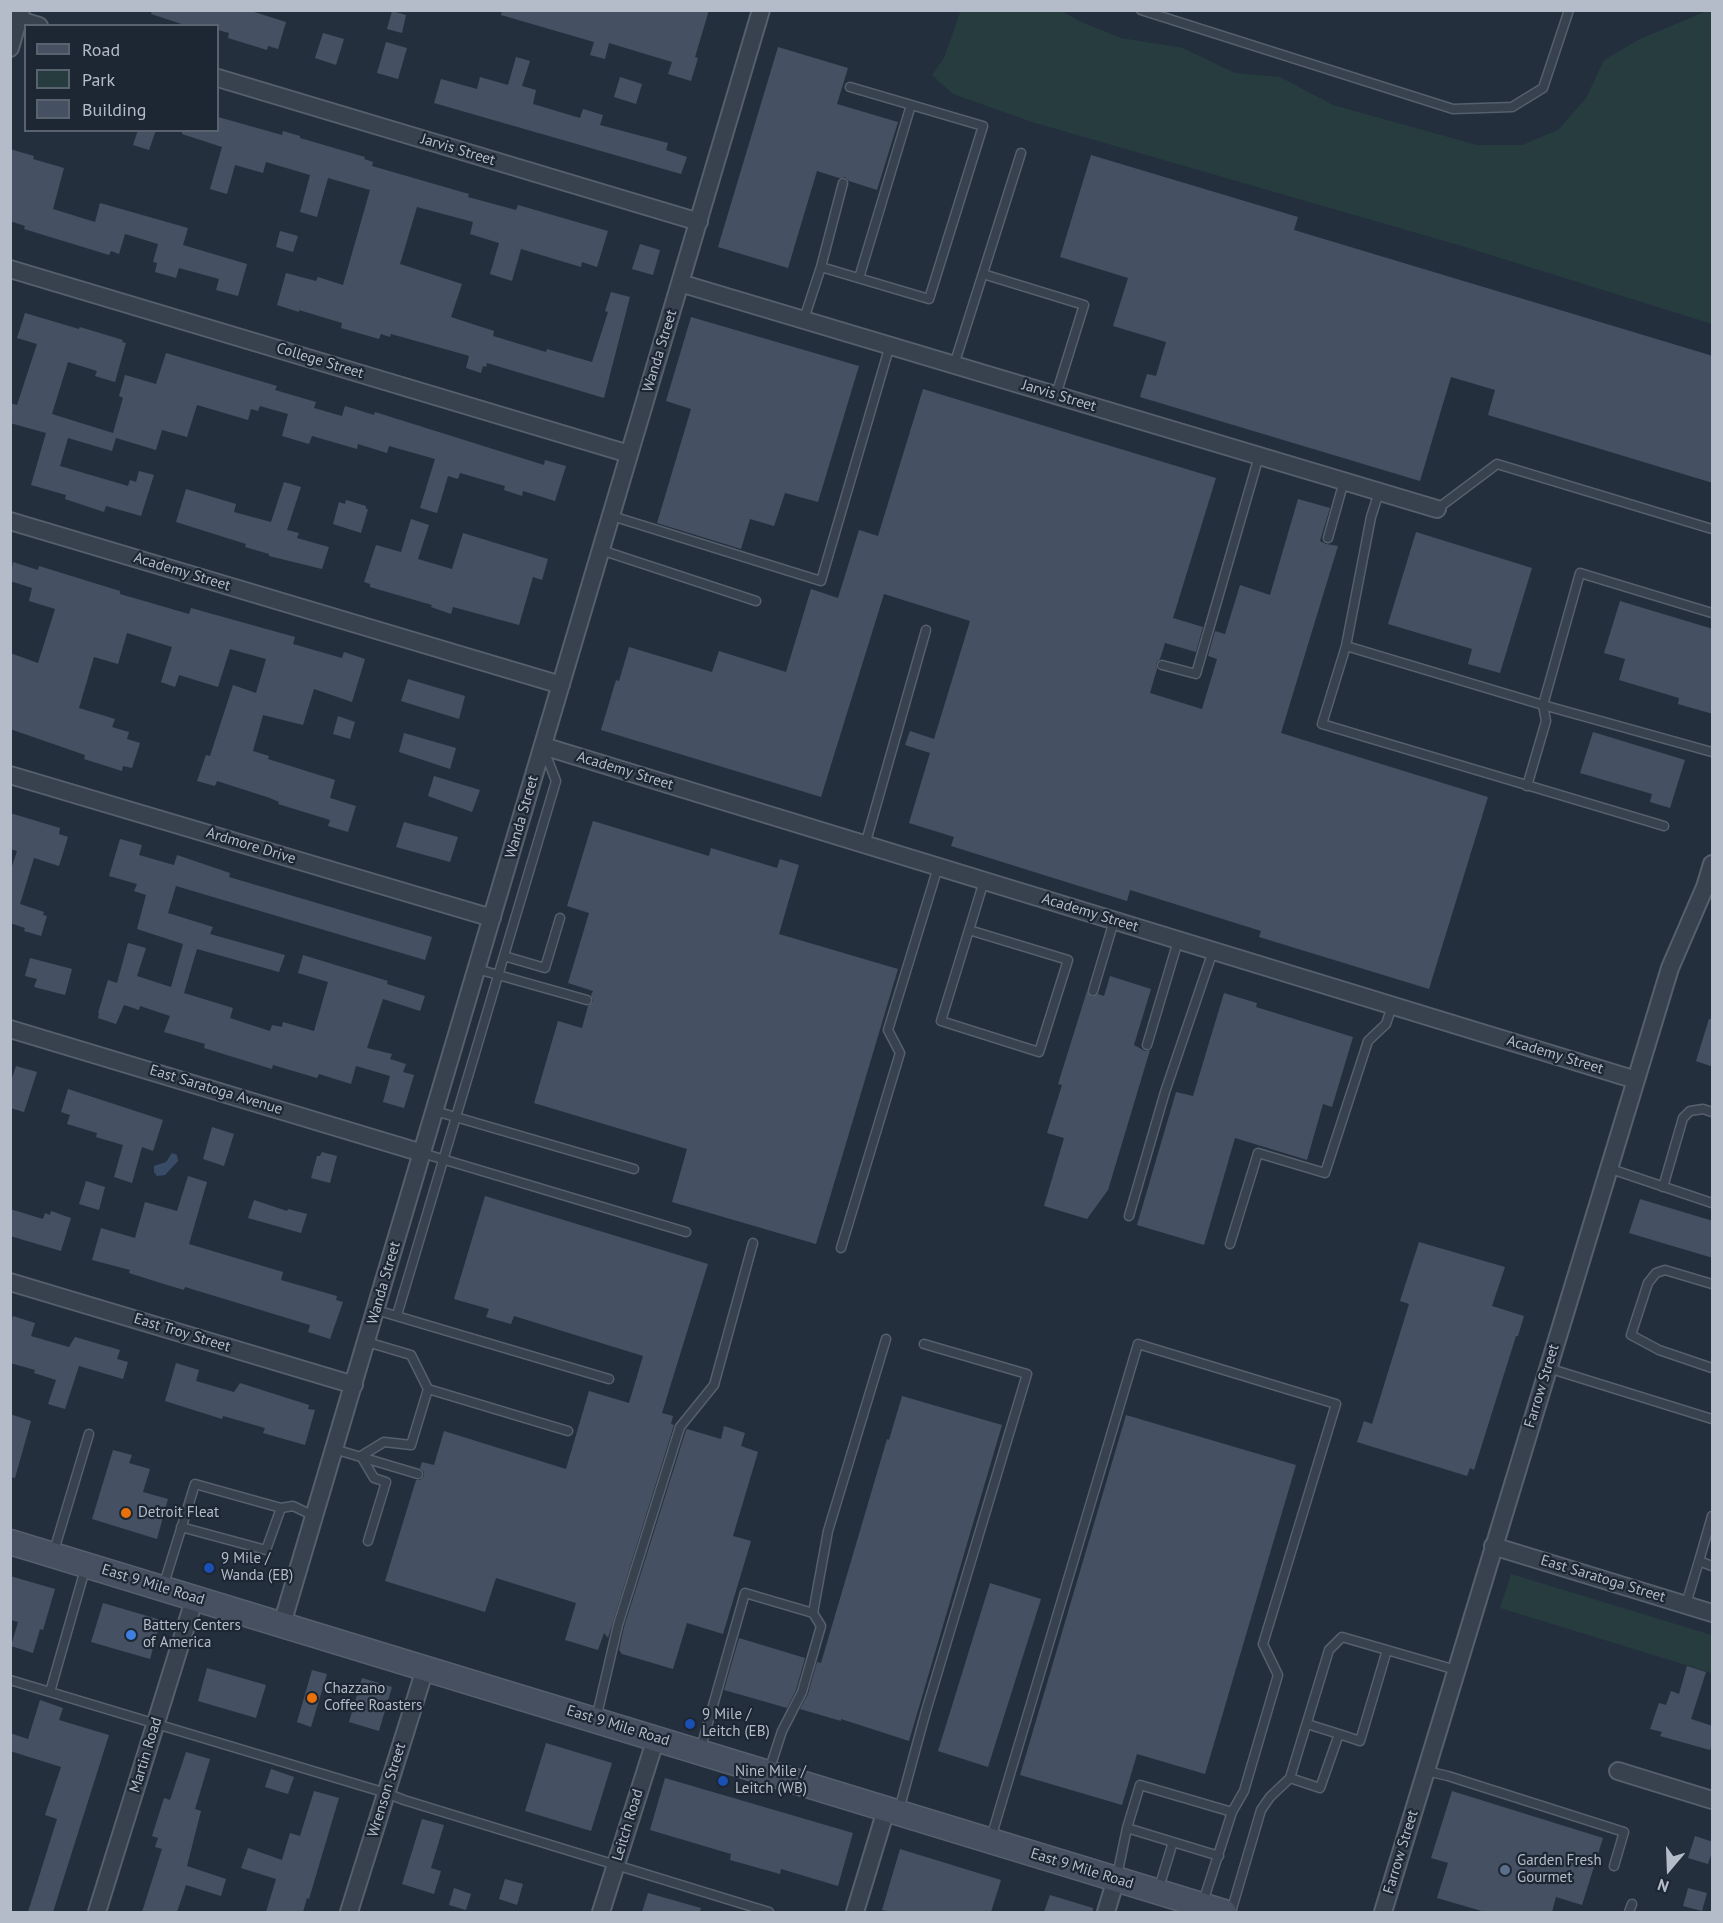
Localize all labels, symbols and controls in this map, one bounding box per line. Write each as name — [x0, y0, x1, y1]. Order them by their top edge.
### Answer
legend — [24, 24, 219, 132]
text: Road — [82, 38, 120, 61]
text: Park — [82, 68, 115, 91]
text: Building — [82, 98, 146, 121]
street label: Jarvis Street — [419, 130, 497, 170]
street label: Wanda Street — [639, 308, 681, 394]
street label: College Street — [274, 339, 366, 383]
street label: Jarvis Street — [1020, 376, 1098, 416]
street label: Academy Street — [132, 549, 232, 595]
street label: Academy Street — [575, 748, 675, 794]
street label: Wanda Street — [502, 774, 542, 860]
street label: Ardmore Drive — [204, 824, 298, 868]
street label: Academy Street — [1040, 890, 1140, 936]
street label: Academy Street — [1505, 1032, 1605, 1078]
street label: East Saratoga Avenue — [147, 1061, 285, 1119]
street label: Wanda Street — [364, 1240, 404, 1326]
street label: East Troy Street — [132, 1310, 232, 1356]
street label: Farrow Street — [1521, 1342, 1563, 1430]
place label: Detroit Fleat — [138, 1504, 219, 1522]
marker: Detroit Fleat — [119, 1506, 133, 1520]
place label: 9 Mile / Wanda (EB) — [221, 1550, 293, 1585]
street label: East Saratoga Street — [1538, 1551, 1668, 1607]
street label: East 9 Mile Road — [99, 1561, 207, 1609]
marker: 9 Mile / Wanda (EB) — [202, 1561, 216, 1575]
place label: Battery Centers of America — [143, 1617, 241, 1652]
marker: Battery Centers of America — [124, 1628, 138, 1642]
place label: Chazzano Coffee Roasters — [324, 1680, 422, 1715]
marker: Chazzano Coffee Roasters — [305, 1691, 319, 1705]
street label: East 9 Mile Road — [564, 1702, 672, 1750]
place label: 9 Mile / Leitch (EB) — [702, 1706, 770, 1741]
street label: Martin Road — [126, 1715, 166, 1795]
marker: 9 Mile / Leitch (EB) — [683, 1717, 697, 1731]
street label: Wrenson Street — [364, 1741, 410, 1839]
place label: Nine Mile / Leitch (WB) — [735, 1763, 807, 1798]
marker: Nine Mile / Leitch (WB) — [716, 1774, 730, 1788]
street label: Leitch Road — [609, 1787, 647, 1863]
street label: Farrow Street — [1380, 1808, 1422, 1896]
north arrow — [1639, 1839, 1699, 1899]
street label: East 9 Mile Road — [1028, 1845, 1136, 1893]
place label: Garden Fresh Gourmet — [1517, 1852, 1602, 1887]
marker: Garden Fresh Gourmet — [1498, 1863, 1512, 1877]
text: N — [1655, 1875, 1671, 1897]

